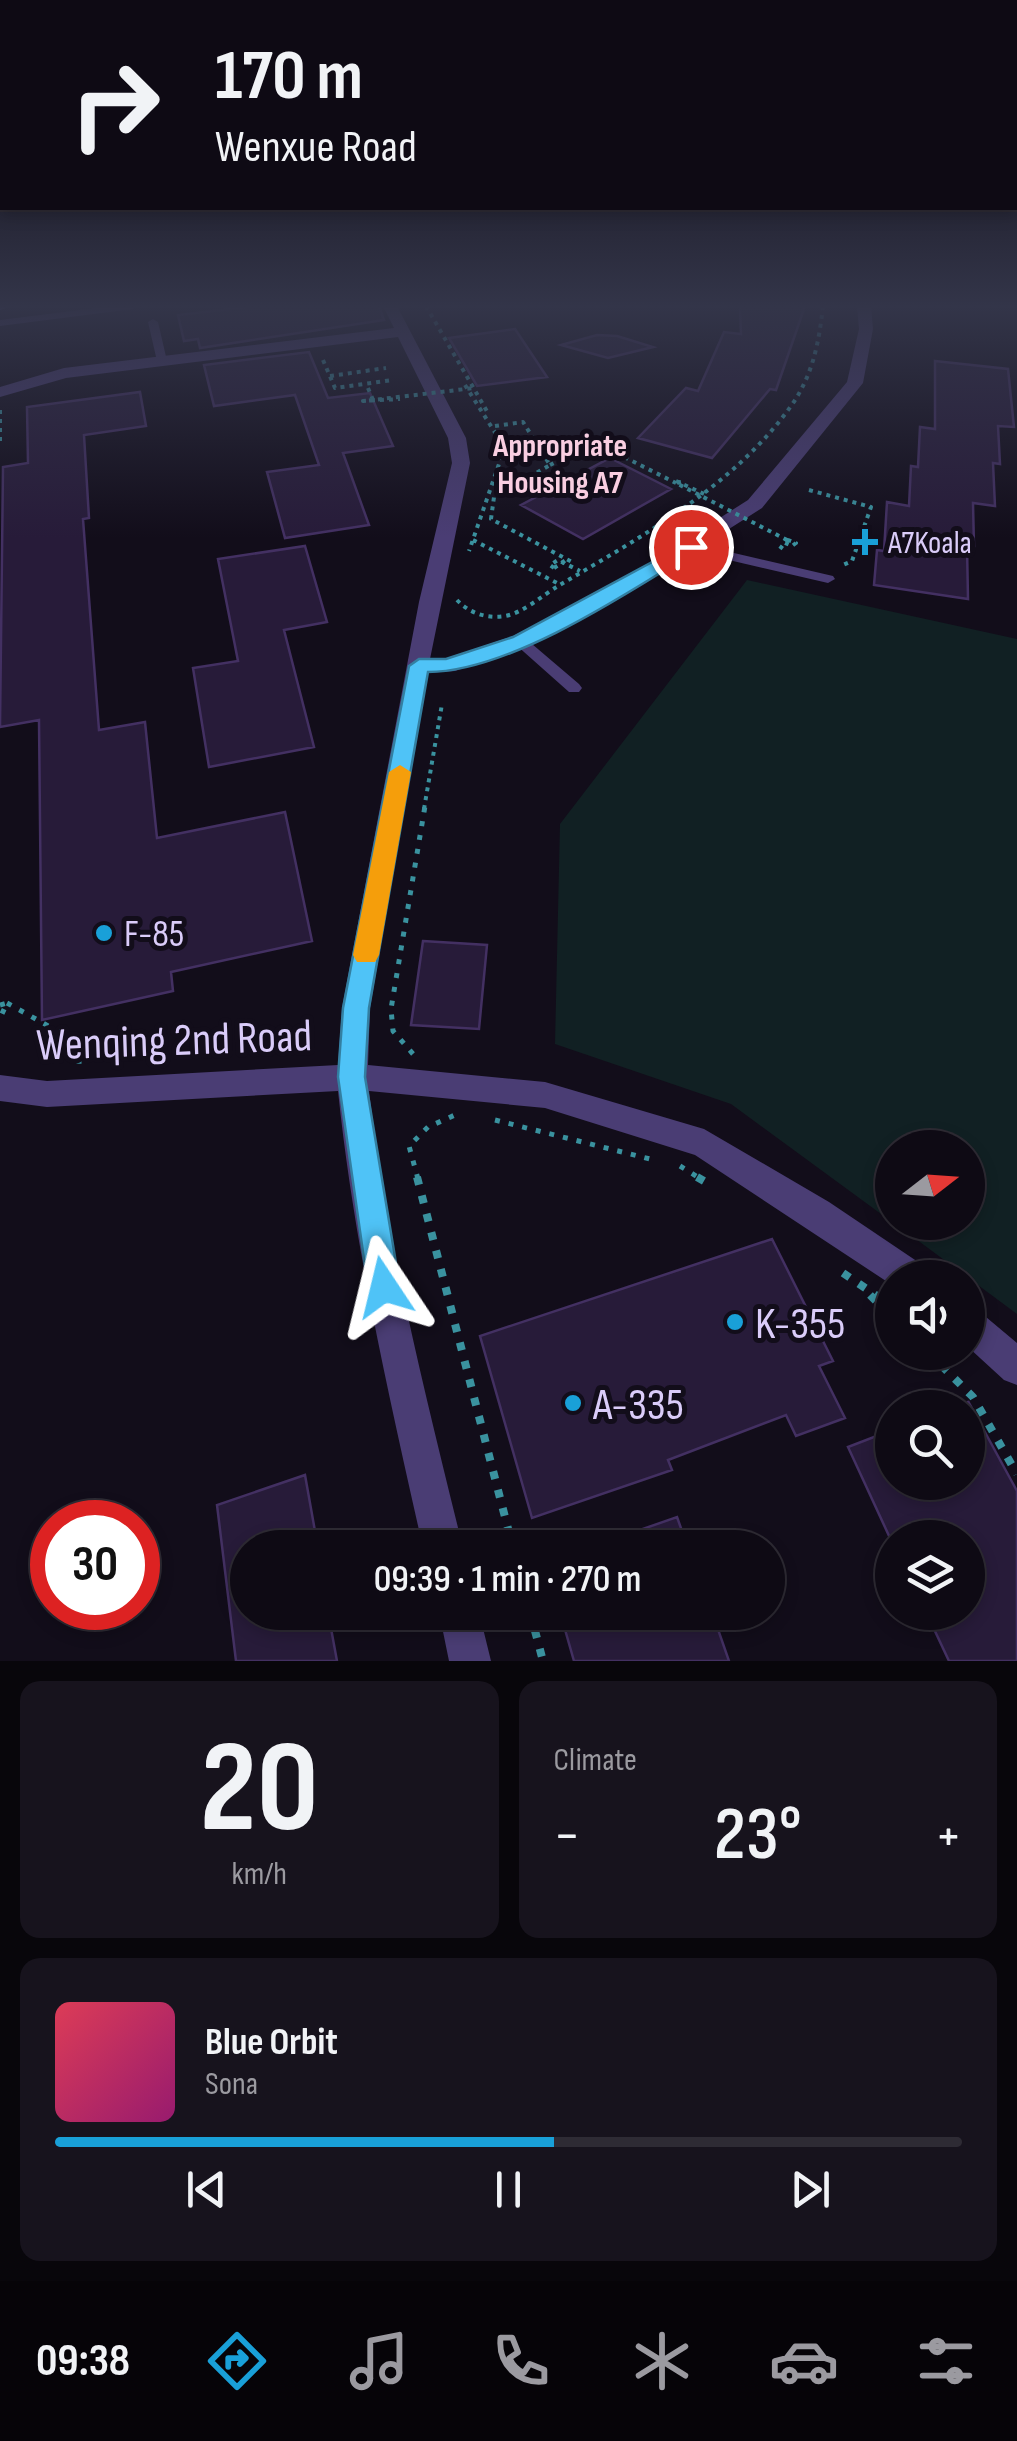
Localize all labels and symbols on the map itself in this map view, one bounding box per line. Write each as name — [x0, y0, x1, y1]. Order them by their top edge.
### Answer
district label: Appropriate Housing A7 — [492, 427, 627, 503]
pin — [649, 505, 734, 590]
place label: A7Koala — [887, 524, 972, 563]
marker: A7Koala — [852, 529, 878, 555]
place label: F-85 — [124, 912, 184, 957]
marker: F-85 — [93, 922, 115, 944]
street label: Wenqing 2nd Road — [35, 1009, 313, 1074]
north arrow — [875, 1130, 985, 1240]
position arrow — [332, 1235, 436, 1339]
place label: K-355 — [755, 1297, 845, 1352]
marker: K-355 — [724, 1311, 746, 1333]
place label: A-335 — [592, 1378, 684, 1433]
marker: A-335 — [562, 1392, 584, 1414]
speed limit sign: 30 — [30, 1500, 160, 1630]

